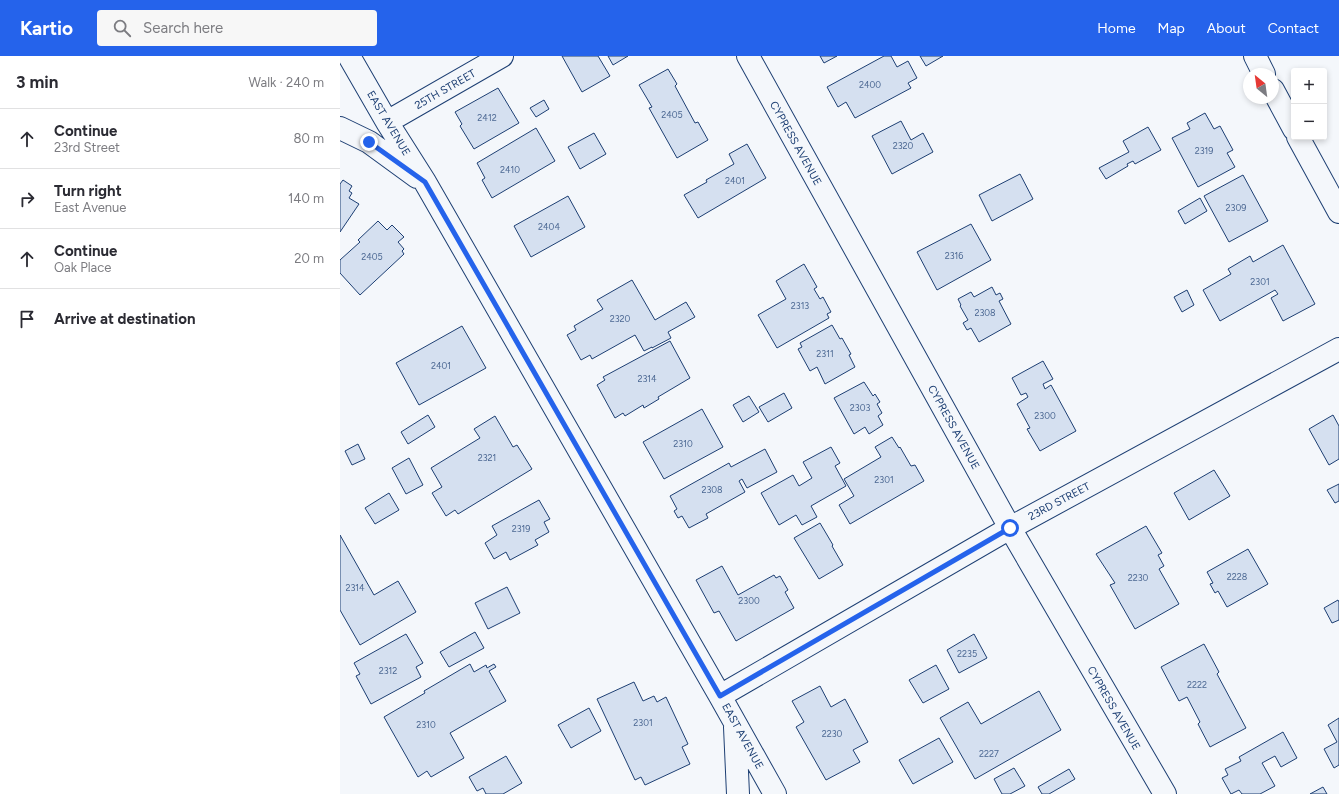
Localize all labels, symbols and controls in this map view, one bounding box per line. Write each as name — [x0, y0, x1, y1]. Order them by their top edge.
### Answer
search box — [97, 10, 377, 46]
text: Kartio — [20, 17, 73, 40]
icon: search — [111, 17, 133, 39]
text: Search here — [143, 19, 223, 37]
text: Home — [1097, 20, 1136, 37]
text: Map — [1158, 20, 1185, 37]
text: About — [1207, 20, 1246, 37]
text: Contact — [1268, 20, 1319, 37]
street label: 25TH STREET — [412, 67, 478, 112]
north arrow — [1243, 68, 1279, 104]
map controls — [1291, 68, 1327, 140]
button: + — [1291, 68, 1327, 104]
text: 3 min — [16, 72, 58, 92]
text: Walk · 240 m — [249, 75, 324, 90]
house number: 2400 — [859, 79, 881, 90]
street label: EAST AVENUE — [364, 88, 413, 158]
street label: CYPRESS AVENUE — [767, 99, 824, 188]
button: − — [1291, 104, 1327, 140]
house number: 2405 — [661, 109, 683, 120]
house number: 2412 — [477, 112, 497, 123]
text: Continue — [54, 122, 117, 140]
icon: ahead — [16, 128, 38, 150]
text: 80 m — [293, 131, 324, 146]
route end — [360, 133, 378, 151]
text: 23rd Street — [54, 140, 120, 155]
house number: 2320 — [893, 140, 914, 151]
house number: 2319 — [1195, 145, 1213, 156]
house number: 2410 — [500, 164, 520, 175]
house number: 2401 — [725, 175, 745, 186]
text: Turn right — [54, 182, 122, 200]
icon: right — [16, 188, 38, 210]
text: 140 m — [288, 191, 324, 206]
text: East Avenue — [54, 200, 126, 215]
house number: 2309 — [1226, 202, 1246, 213]
house number: 2404 — [538, 221, 560, 232]
text: Continue — [54, 242, 117, 260]
icon: ahead — [16, 248, 38, 270]
house number: 2316 — [945, 250, 963, 261]
text: 20 m — [294, 251, 324, 266]
house number: 2405 — [361, 251, 383, 262]
text: Oak Place — [54, 260, 111, 275]
house number: 2301 — [1250, 276, 1270, 287]
house number: 2313 — [791, 300, 809, 311]
house number: 2308 — [974, 307, 996, 318]
icon: arrive — [16, 308, 38, 330]
text: Arrive at destination — [54, 310, 195, 328]
house number: 2320 — [610, 313, 631, 324]
house number: 2311 — [816, 348, 834, 359]
house number: 2401 — [431, 360, 451, 371]
house number: 2314 — [637, 373, 657, 384]
street label: CYPRESS AVENUE — [925, 383, 982, 472]
house number: 2303 — [850, 402, 870, 413]
house number: 2300 — [1034, 410, 1056, 421]
house number: 2310 — [673, 438, 693, 449]
house number: 2321 — [478, 452, 496, 463]
house number: 2301 — [874, 474, 894, 485]
street label: 23RD STREET — [1026, 480, 1092, 523]
house number: 2308 — [701, 484, 723, 495]
route start — [1001, 519, 1019, 537]
house number: 2319 — [512, 523, 530, 534]
house number: 2228 — [1227, 571, 1248, 582]
house number: 2230 — [1128, 572, 1149, 583]
house number: 2314 — [345, 582, 365, 593]
house number: 2300 — [738, 595, 760, 606]
house number: 2235 — [957, 648, 977, 659]
street label: CYPRESS AVENUE — [1084, 664, 1143, 752]
house number: 2312 — [379, 665, 397, 676]
house number: 2222 — [1187, 679, 1207, 690]
street label: EAST AVENUE — [719, 701, 766, 772]
house number: 2301 — [633, 717, 653, 728]
house number: 2310 — [416, 719, 436, 730]
house number: 2230 — [822, 728, 843, 739]
house number: 2227 — [979, 748, 999, 759]

